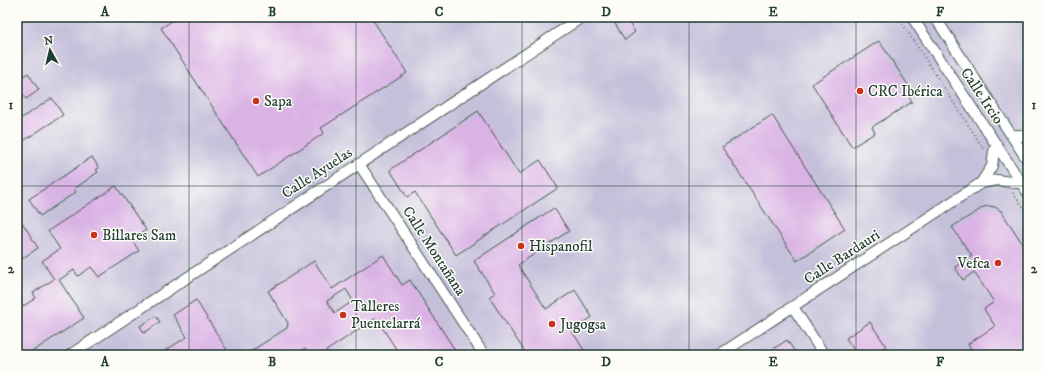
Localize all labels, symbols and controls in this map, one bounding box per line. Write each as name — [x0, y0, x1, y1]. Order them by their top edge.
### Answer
text: A — [100, 4, 110, 20]
text: B — [268, 4, 276, 20]
text: C — [435, 4, 444, 20]
text: D — [601, 4, 611, 20]
text: E — [768, 4, 778, 20]
text: F — [936, 4, 945, 20]
north arrow — [30, 30, 70, 70]
text: N — [43, 34, 54, 49]
street label: Calle Ircio — [956, 64, 1008, 128]
place label: CRC Ibérica — [868, 82, 943, 101]
marker: CRC Ibérica — [855, 86, 865, 96]
place label: Sapa — [264, 92, 293, 111]
marker: Sapa — [251, 96, 261, 106]
text: 1 — [9, 97, 14, 113]
text: 1 — [1032, 97, 1037, 113]
street label: Calle Ayuelas — [278, 143, 356, 203]
street label: Calle Montañana — [398, 203, 470, 300]
street label: Calle Bardauri — [800, 225, 884, 289]
place label: Billares Sam — [102, 226, 176, 245]
marker: Billares Sam — [89, 230, 99, 240]
place label: Hispanofil — [529, 237, 593, 256]
marker: Hispanofil — [516, 241, 526, 251]
place label: Vefca — [957, 254, 991, 273]
marker: Vefca — [993, 258, 1003, 268]
text: 2 — [8, 261, 15, 277]
text: 2 — [1031, 261, 1038, 277]
place label: Talleres Puentelarrá — [351, 297, 421, 333]
marker: Talleres Puentelarrá — [338, 310, 348, 320]
place label: Jugogsa — [558, 315, 607, 334]
marker: Jugogsa — [547, 319, 557, 329]
text: A — [100, 354, 110, 370]
text: B — [268, 354, 276, 370]
text: C — [435, 354, 444, 370]
text: D — [601, 354, 611, 370]
text: E — [768, 354, 778, 370]
text: F — [936, 354, 945, 370]

